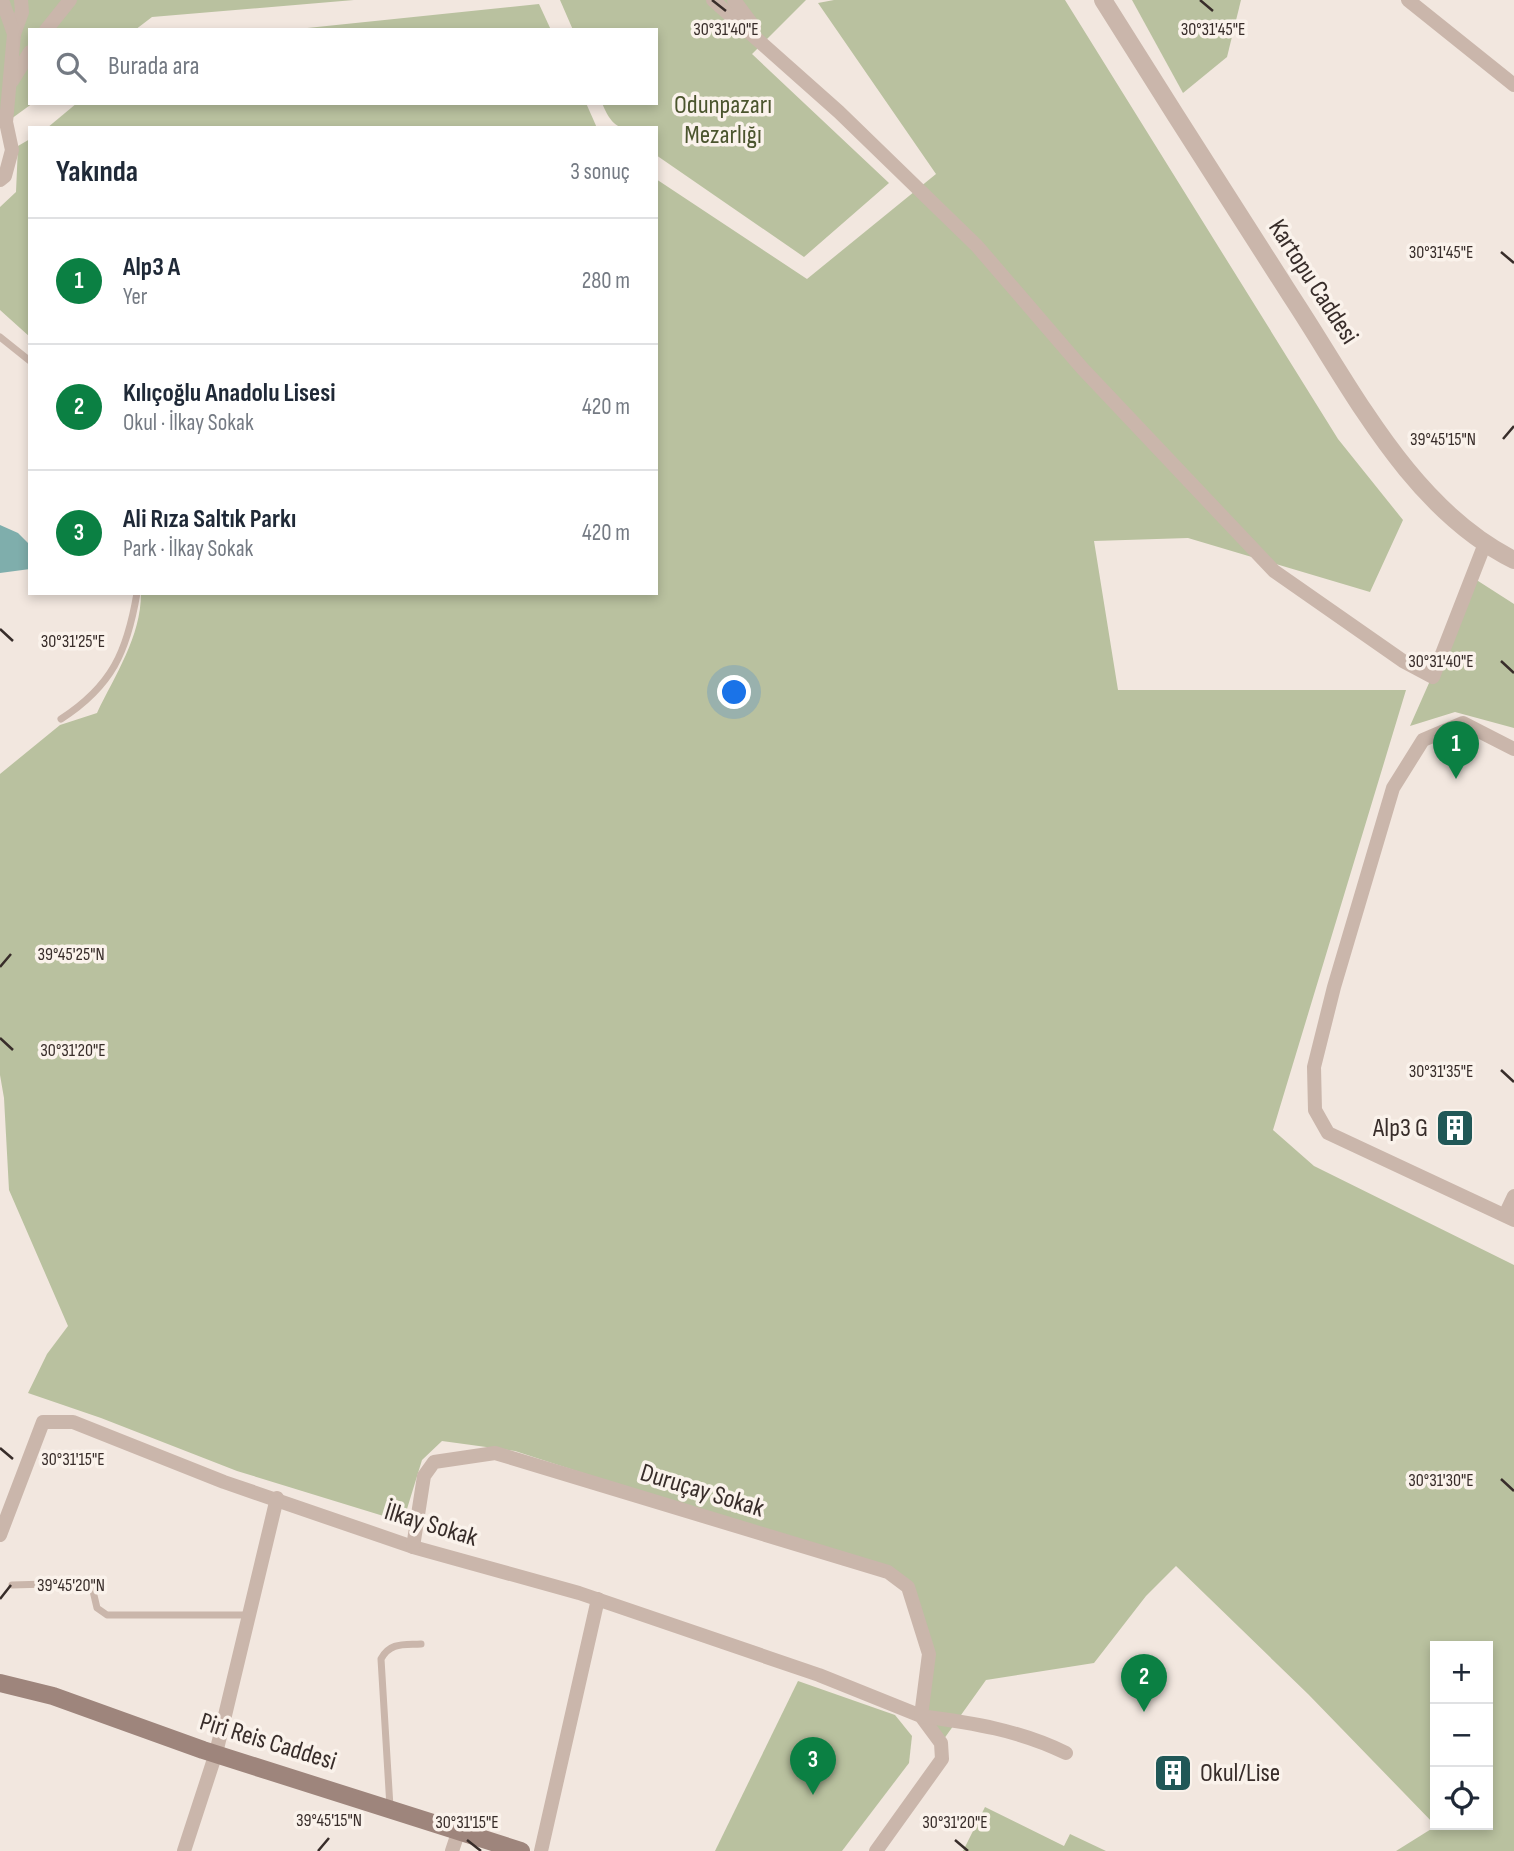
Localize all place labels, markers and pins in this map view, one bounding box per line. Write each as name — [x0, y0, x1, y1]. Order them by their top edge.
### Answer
pin: 1 — [1433, 721, 1479, 779]
building icon: Alp3 G — [1434, 1107, 1476, 1149]
place label: Alp3 G — [1372, 1113, 1428, 1144]
pin: 2 — [1121, 1654, 1167, 1712]
pin: 3 — [790, 1737, 836, 1795]
building icon: Okul/Lise — [1152, 1752, 1194, 1794]
place label: Okul/Lise — [1200, 1758, 1280, 1789]

